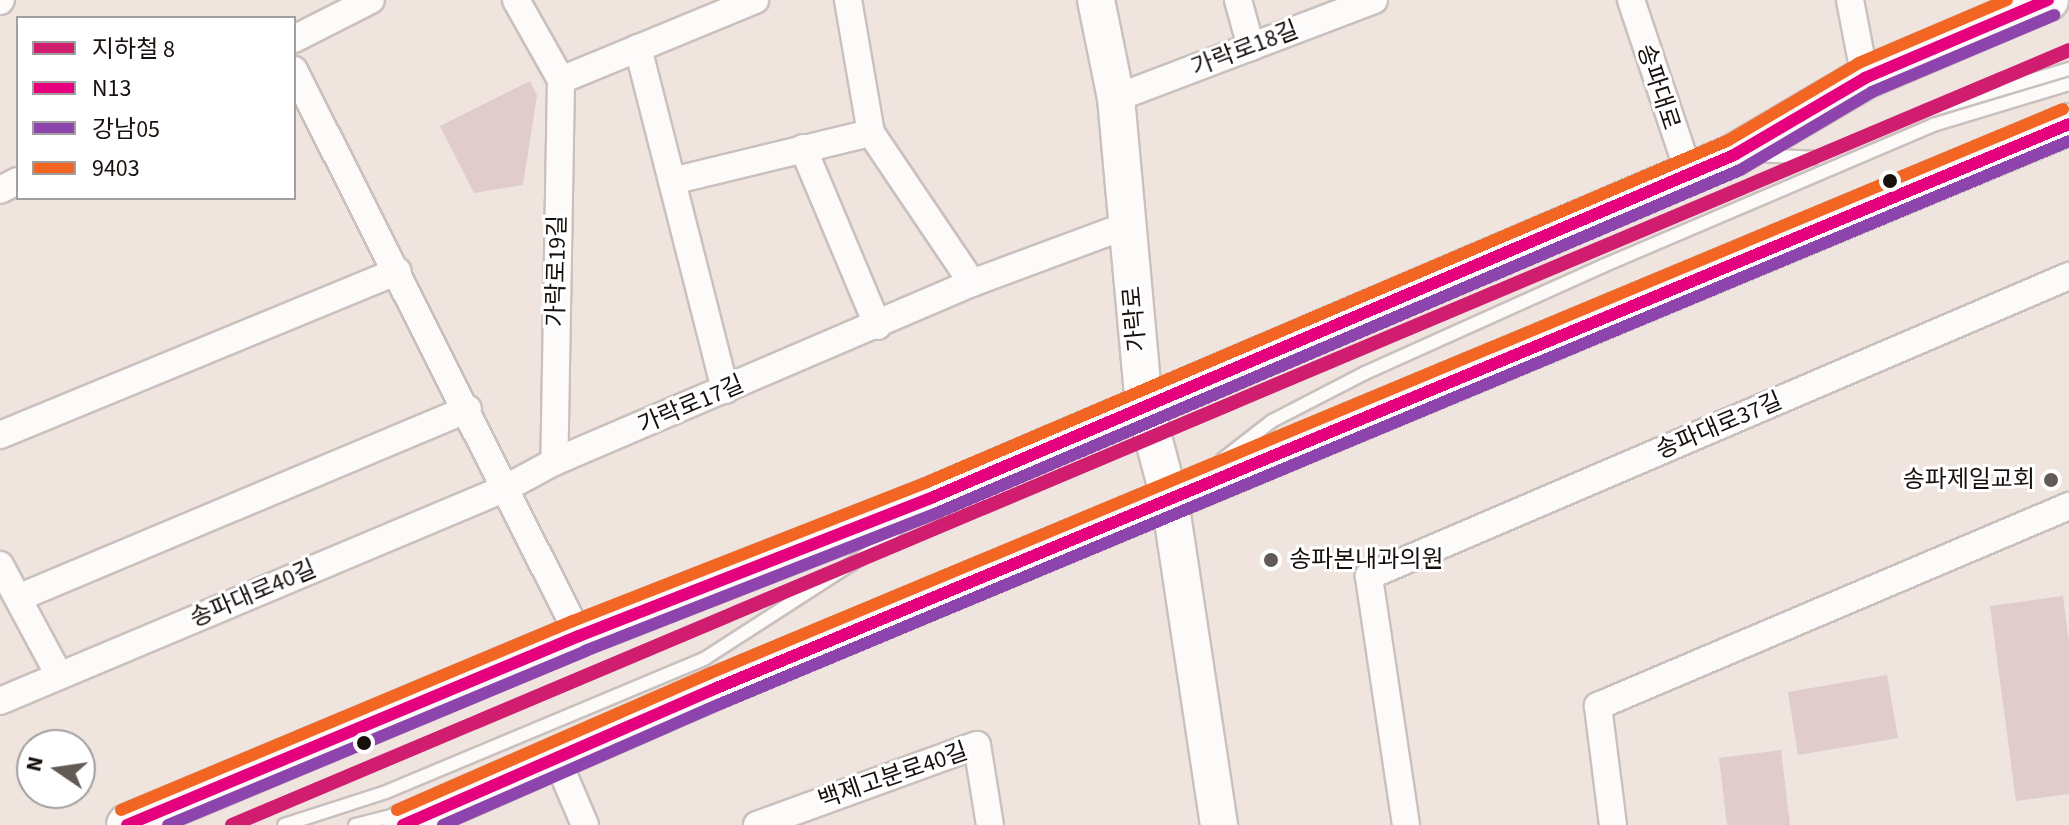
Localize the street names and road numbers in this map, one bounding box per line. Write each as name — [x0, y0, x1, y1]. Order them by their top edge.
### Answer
street label: 가락로18길 — [1187, 15, 1303, 83]
street label: 송파대로 — [1631, 41, 1685, 133]
street label: 가락로19길 — [542, 215, 572, 327]
street label: 가락로 — [1118, 285, 1152, 353]
street label: 가락로17길 — [634, 370, 748, 440]
street label: 송파대로37길 — [1652, 387, 1786, 465]
street label: 송파대로40길 — [186, 555, 320, 633]
street label: 백제고분로40길 — [814, 737, 972, 815]

